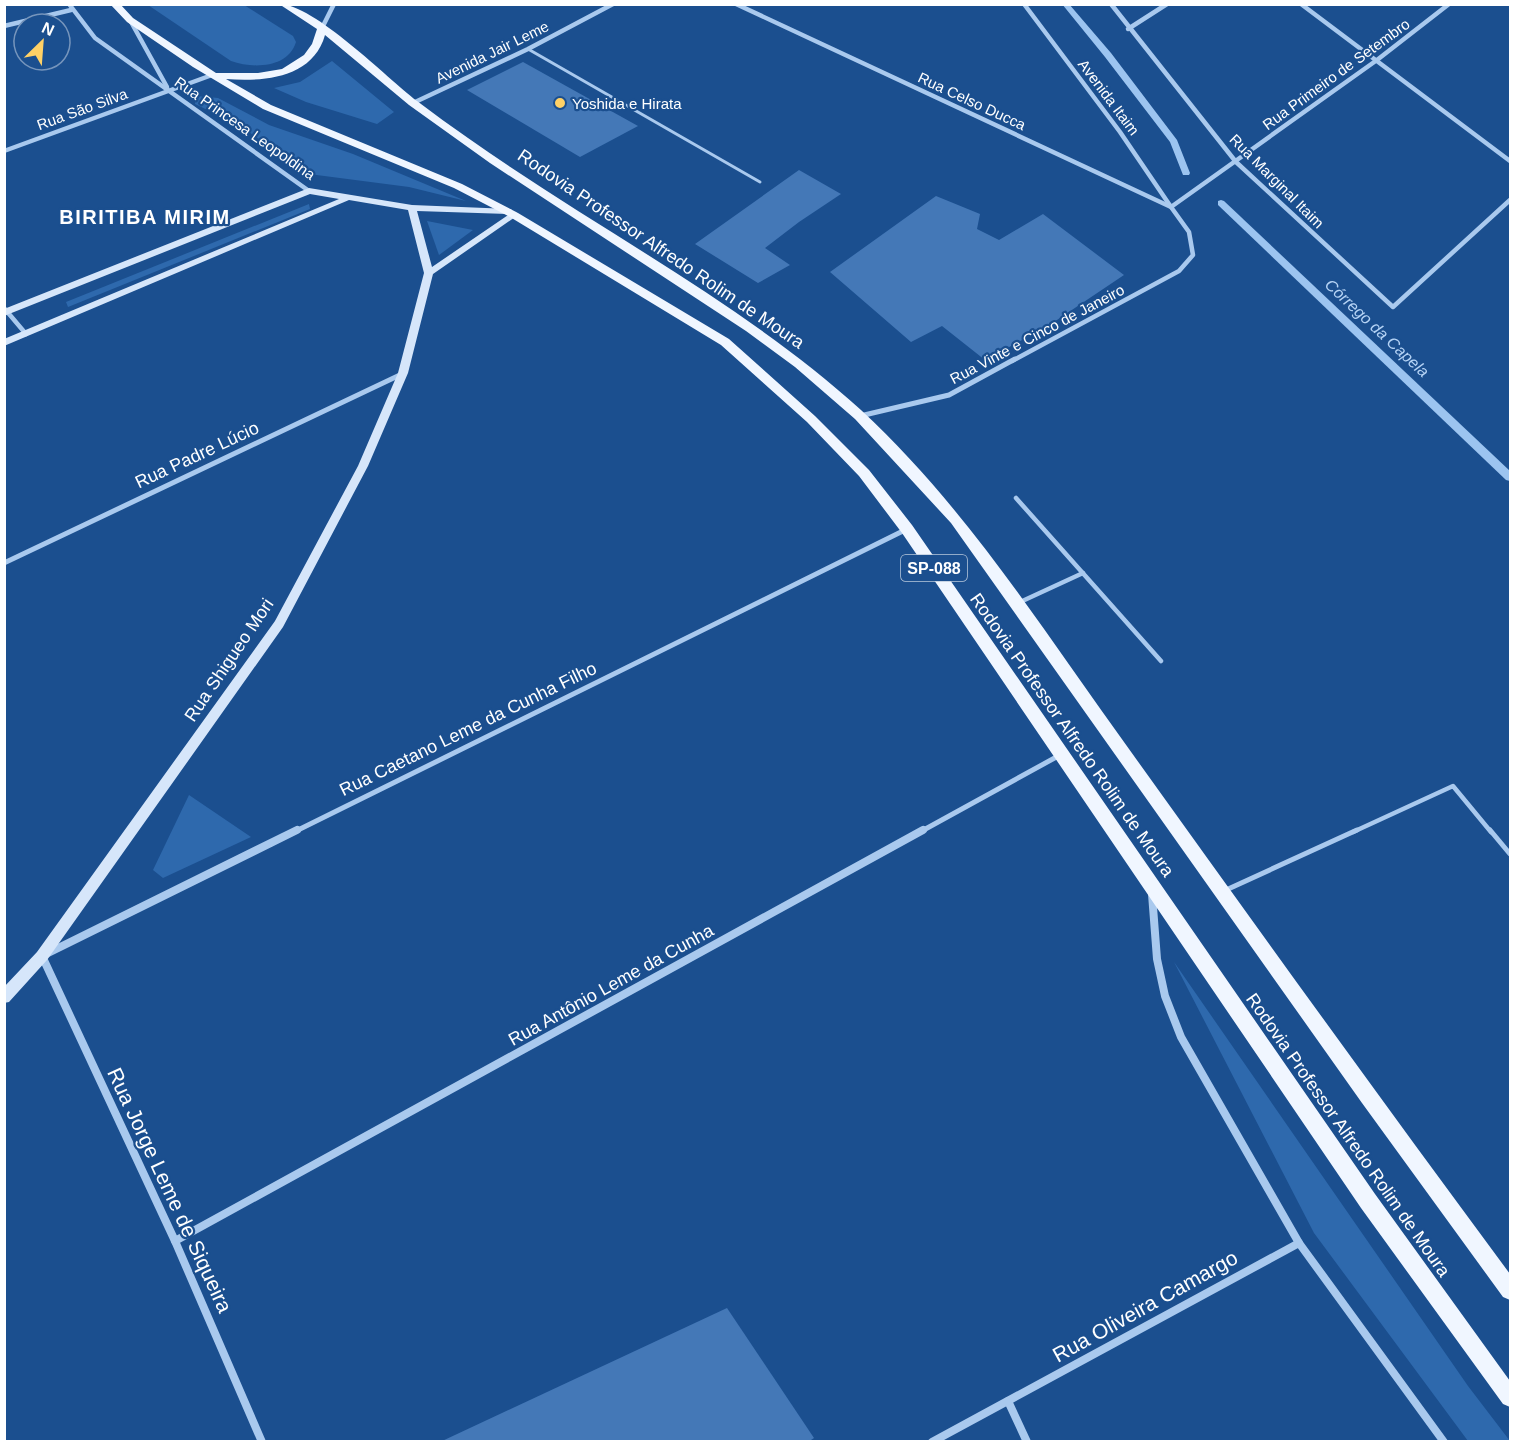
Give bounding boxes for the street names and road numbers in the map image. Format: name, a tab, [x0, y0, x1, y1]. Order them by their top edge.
street label: Rua Primeiro de Setembro	[1259, 15, 1413, 133]
street label: Avenida Jair Leme	[433, 17, 551, 87]
street label: Avenida Itaim	[1075, 56, 1143, 138]
street label: Rua Celso Ducca	[916, 69, 1029, 134]
street label: Rua Princesa Leopoldina	[171, 73, 319, 183]
street label: Rua São Silva	[34, 85, 130, 133]
street label: Rua Marginal Itaim	[1226, 130, 1328, 232]
street label: Rodovia Professor Alfredo Rolim de Moura	[514, 145, 809, 353]
street label: Rua Vinte e Cinco de Janeiro	[947, 281, 1127, 387]
street label: Rua Padre Lúcio	[132, 418, 262, 492]
road number: SP-088	[901, 555, 967, 581]
street label: Rodovia Professor Alfredo Rolim de Moura	[966, 590, 1179, 881]
street label: Rua Shigueo Mori	[180, 595, 278, 725]
street label: Rua Caetano Leme da Cunha Filho	[336, 658, 600, 800]
street label: Rua Antônio Leme da Cunha	[505, 920, 718, 1050]
street label: Rodovia Professor Alfredo Rolim de Moura	[1242, 990, 1455, 1281]
street label: Rua Jorge Leme de Siqueira	[103, 1064, 237, 1316]
street label: Rua Oliveira Camargo	[1049, 1246, 1241, 1366]

